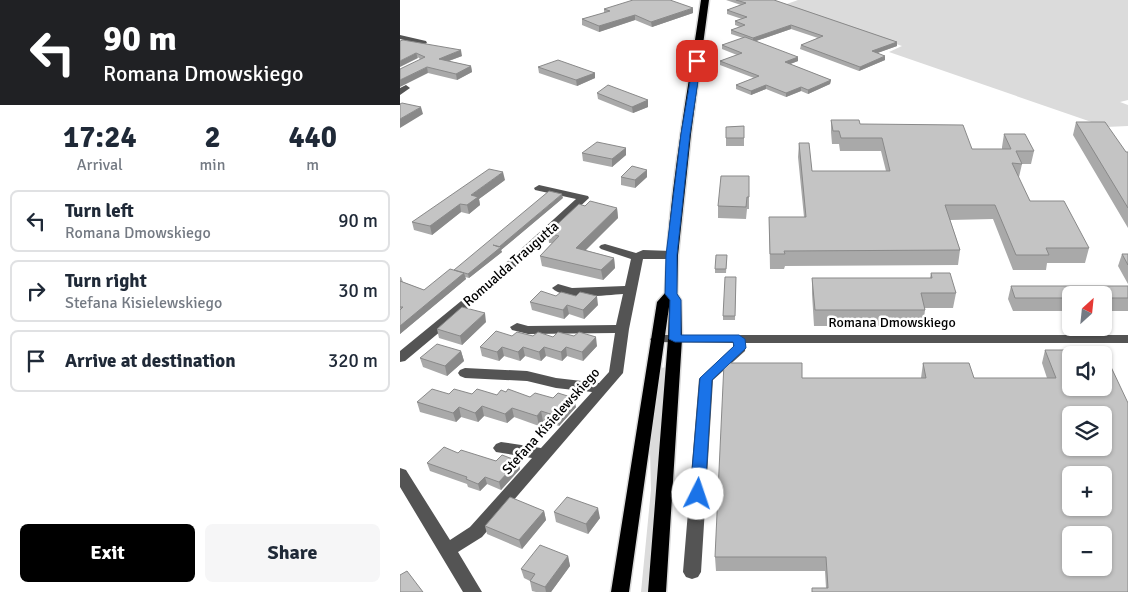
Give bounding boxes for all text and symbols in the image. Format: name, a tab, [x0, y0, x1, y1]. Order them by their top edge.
text: 90 m	[103, 17, 177, 60]
icon: left	[20, 20, 85, 85]
pin	[676, 40, 718, 82]
icon: arrive	[683, 47, 711, 75]
text: Romana Dmowskiego	[103, 60, 304, 87]
text: 17:24	[63, 119, 137, 156]
text: 2	[204, 119, 221, 156]
text: 440	[288, 119, 337, 156]
text: Arrival	[77, 155, 123, 175]
text: min	[200, 155, 225, 175]
text: m	[306, 155, 319, 175]
text: Turn left	[65, 199, 134, 223]
icon: left	[22, 207, 50, 235]
text: 90 m	[338, 209, 378, 233]
street label: Romualda Traugutta	[460, 218, 562, 310]
text: Romana Dmowskiego	[65, 223, 211, 243]
text: Turn right	[65, 269, 147, 293]
icon: right	[22, 277, 50, 305]
text: 30 m	[338, 279, 378, 303]
north arrow	[1062, 286, 1112, 336]
map controls	[1062, 286, 1112, 576]
text: Stefana Kisielewskiego	[65, 293, 222, 313]
street label: Romana Dmowskiego	[828, 314, 956, 331]
button: sound	[1062, 346, 1112, 396]
icon: arrive	[22, 347, 50, 375]
text: Arrive at destination	[65, 349, 236, 373]
text: 320 m	[328, 349, 378, 373]
street label: Stefana Kisielewskiego	[499, 364, 603, 478]
button: layers	[1062, 406, 1112, 456]
button: +	[1062, 466, 1112, 516]
position arrow	[671, 467, 723, 519]
button: Exit	[20, 524, 195, 582]
button: Share	[205, 524, 380, 582]
button: −	[1062, 526, 1112, 576]

